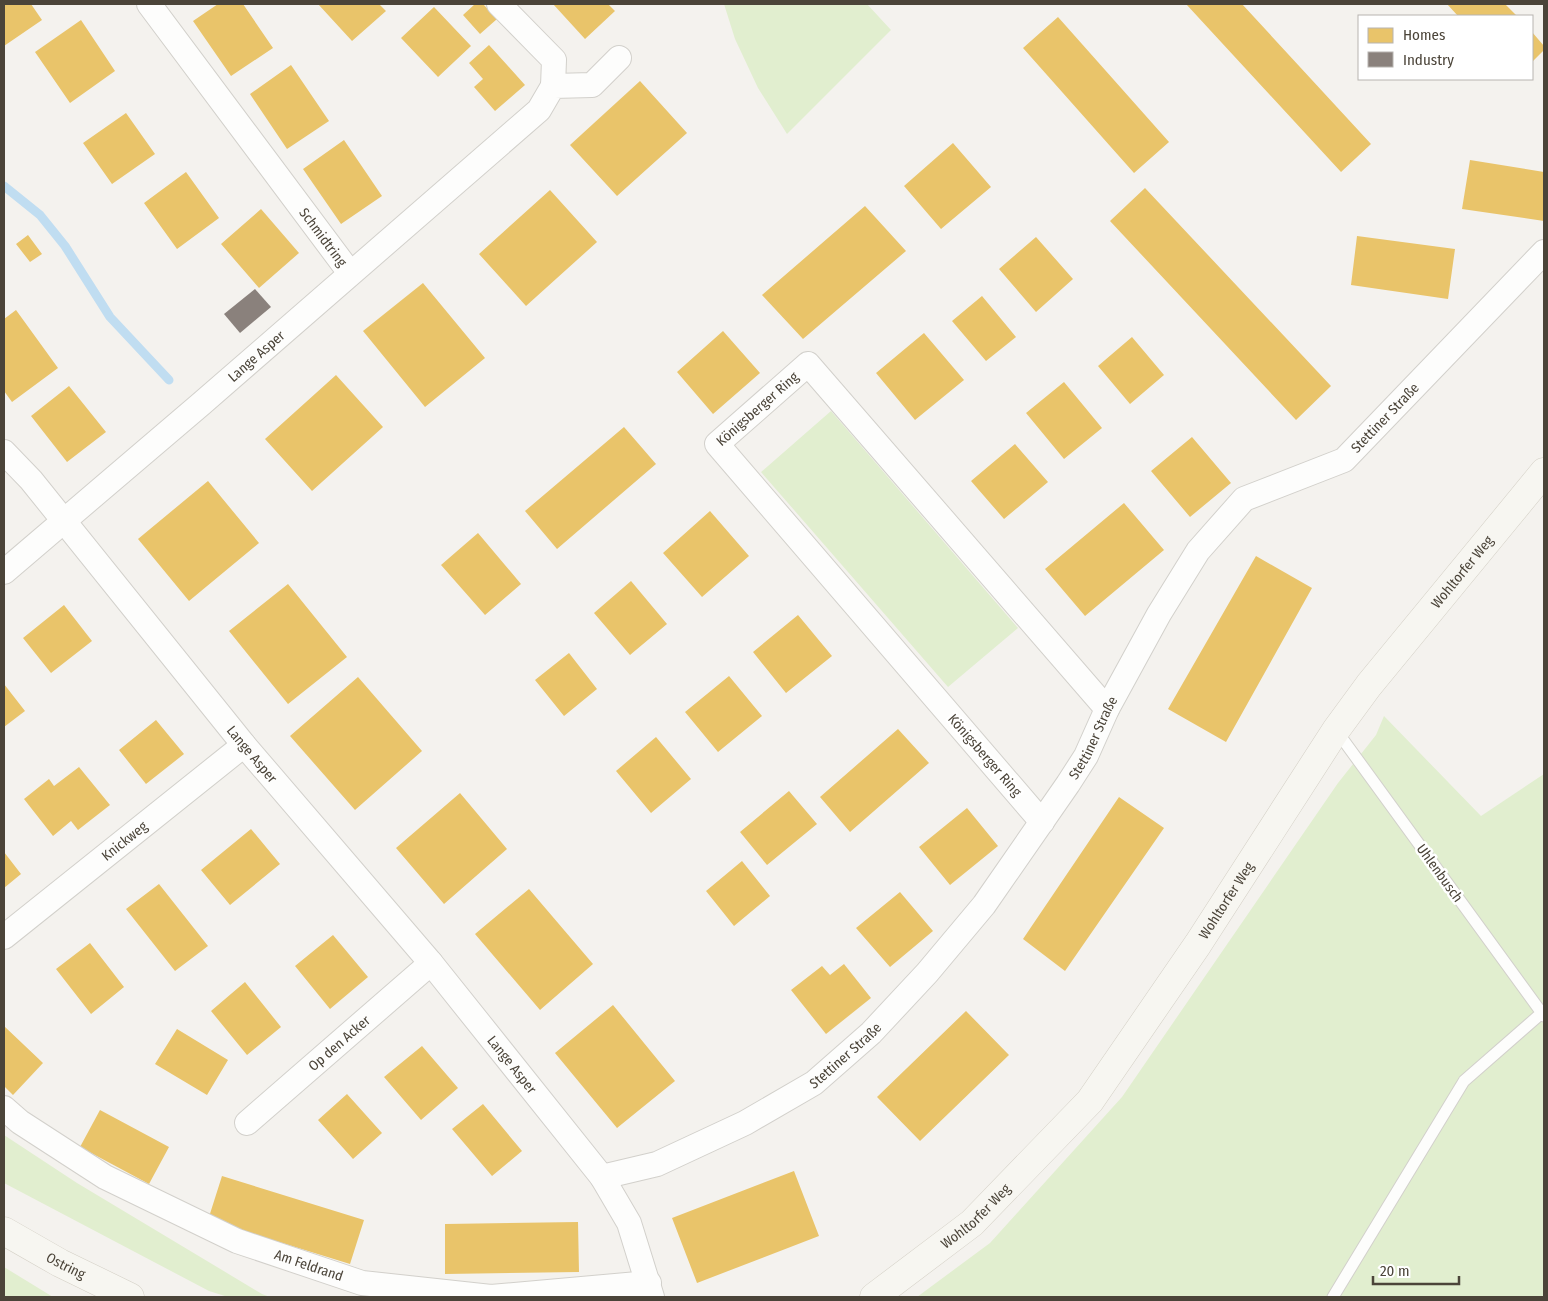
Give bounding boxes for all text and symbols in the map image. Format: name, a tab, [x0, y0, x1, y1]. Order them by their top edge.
legend	[1358, 15, 1533, 80]
text: Homes	[1403, 26, 1445, 44]
text: Industry	[1403, 51, 1454, 69]
street label: Schmidtring	[295, 205, 351, 271]
street label: Lange Asper	[225, 327, 288, 386]
street label: Königsberger Ring	[713, 368, 802, 450]
street label: Stettiner Straße	[1348, 379, 1423, 457]
street label: Wohltorfer Weg	[1428, 532, 1497, 612]
street label: Stettiner Straße	[1065, 693, 1121, 783]
street label: Königsberger Ring	[944, 711, 1025, 800]
street label: Lange Asper	[223, 722, 281, 787]
street label: Knickweg	[98, 818, 151, 865]
street label: Uhlenbusch	[1413, 841, 1466, 906]
street label: Wohltorfer Weg	[1195, 858, 1258, 942]
street label: Op den Acker	[305, 1012, 374, 1075]
street label: Stettiner Straße	[807, 1019, 885, 1093]
street label: Lange Asper	[483, 1032, 540, 1097]
street label: Wohltorfer Weg	[938, 1180, 1015, 1253]
street label: Am Feldrand	[272, 1246, 345, 1285]
street label: Ostring	[43, 1249, 88, 1283]
scale bar	[1373, 1254, 1459, 1286]
text: 20 m	[1380, 1262, 1410, 1280]

